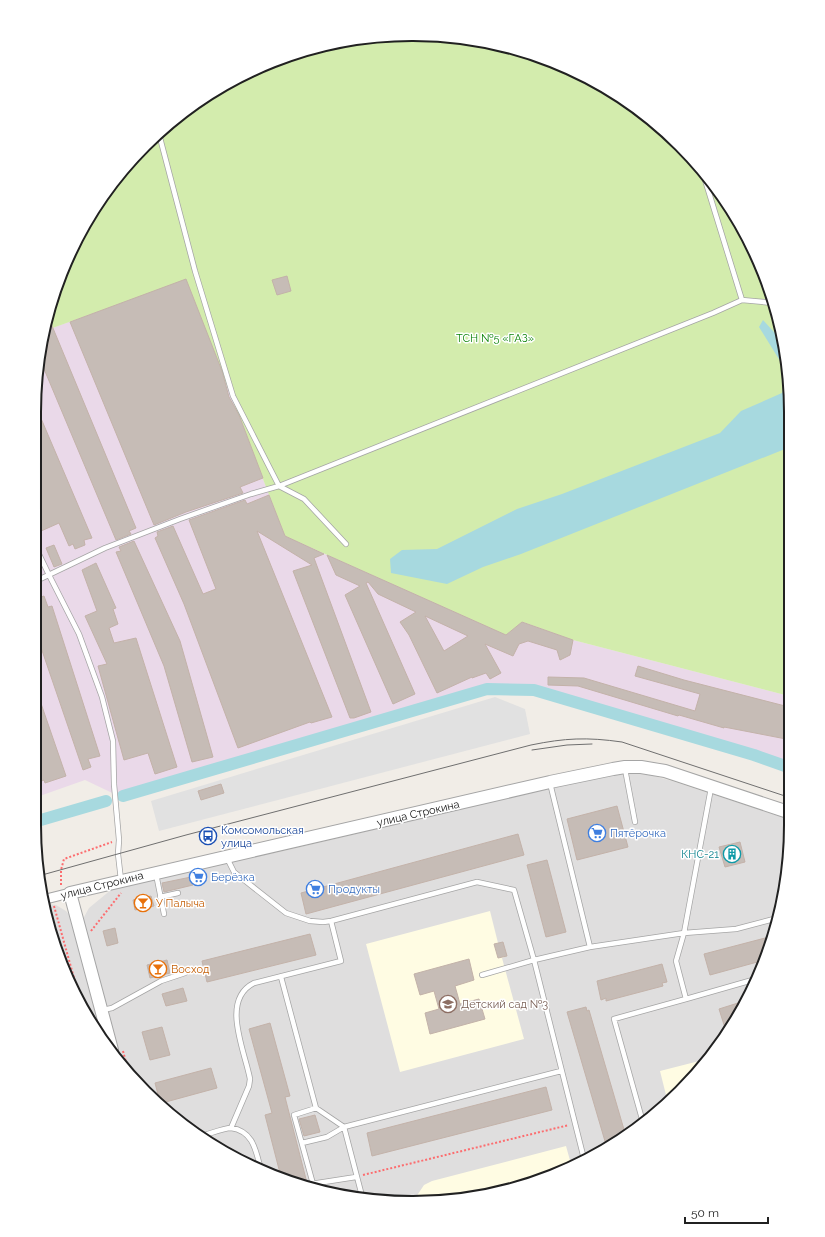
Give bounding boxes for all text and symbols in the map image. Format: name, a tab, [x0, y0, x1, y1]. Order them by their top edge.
park label: ТСН №5 «ГАЗ»	[456, 332, 534, 345]
street label: улица Строкина	[375, 798, 461, 829]
supermarket icon: Пятёрочка	[587, 823, 607, 843]
place label: Комсомольская улица	[221, 824, 304, 850]
bus stop icon: Комсомольская улица	[198, 826, 218, 846]
place label: Пятёрочка	[610, 827, 666, 840]
building icon: КНС-21	[722, 844, 742, 864]
place label: КНС-21	[681, 848, 719, 861]
supermarket icon: Берёзка	[188, 867, 208, 887]
street label: улица Строкина	[59, 869, 145, 902]
place label: Берёзка	[211, 871, 255, 884]
supermarket icon: Продукты	[305, 879, 325, 899]
place label: Продукты	[328, 883, 380, 896]
bar icon: У Палыча	[133, 893, 153, 913]
place label: У Палыча	[156, 897, 205, 910]
bar icon: Восход	[148, 959, 168, 979]
place label: Восход	[171, 963, 210, 976]
school or university icon: Детский сад №3	[438, 994, 458, 1014]
place label: Детский сад №3	[461, 998, 548, 1011]
scale bar	[685, 1199, 768, 1225]
text: 50 m	[691, 1206, 719, 1220]

